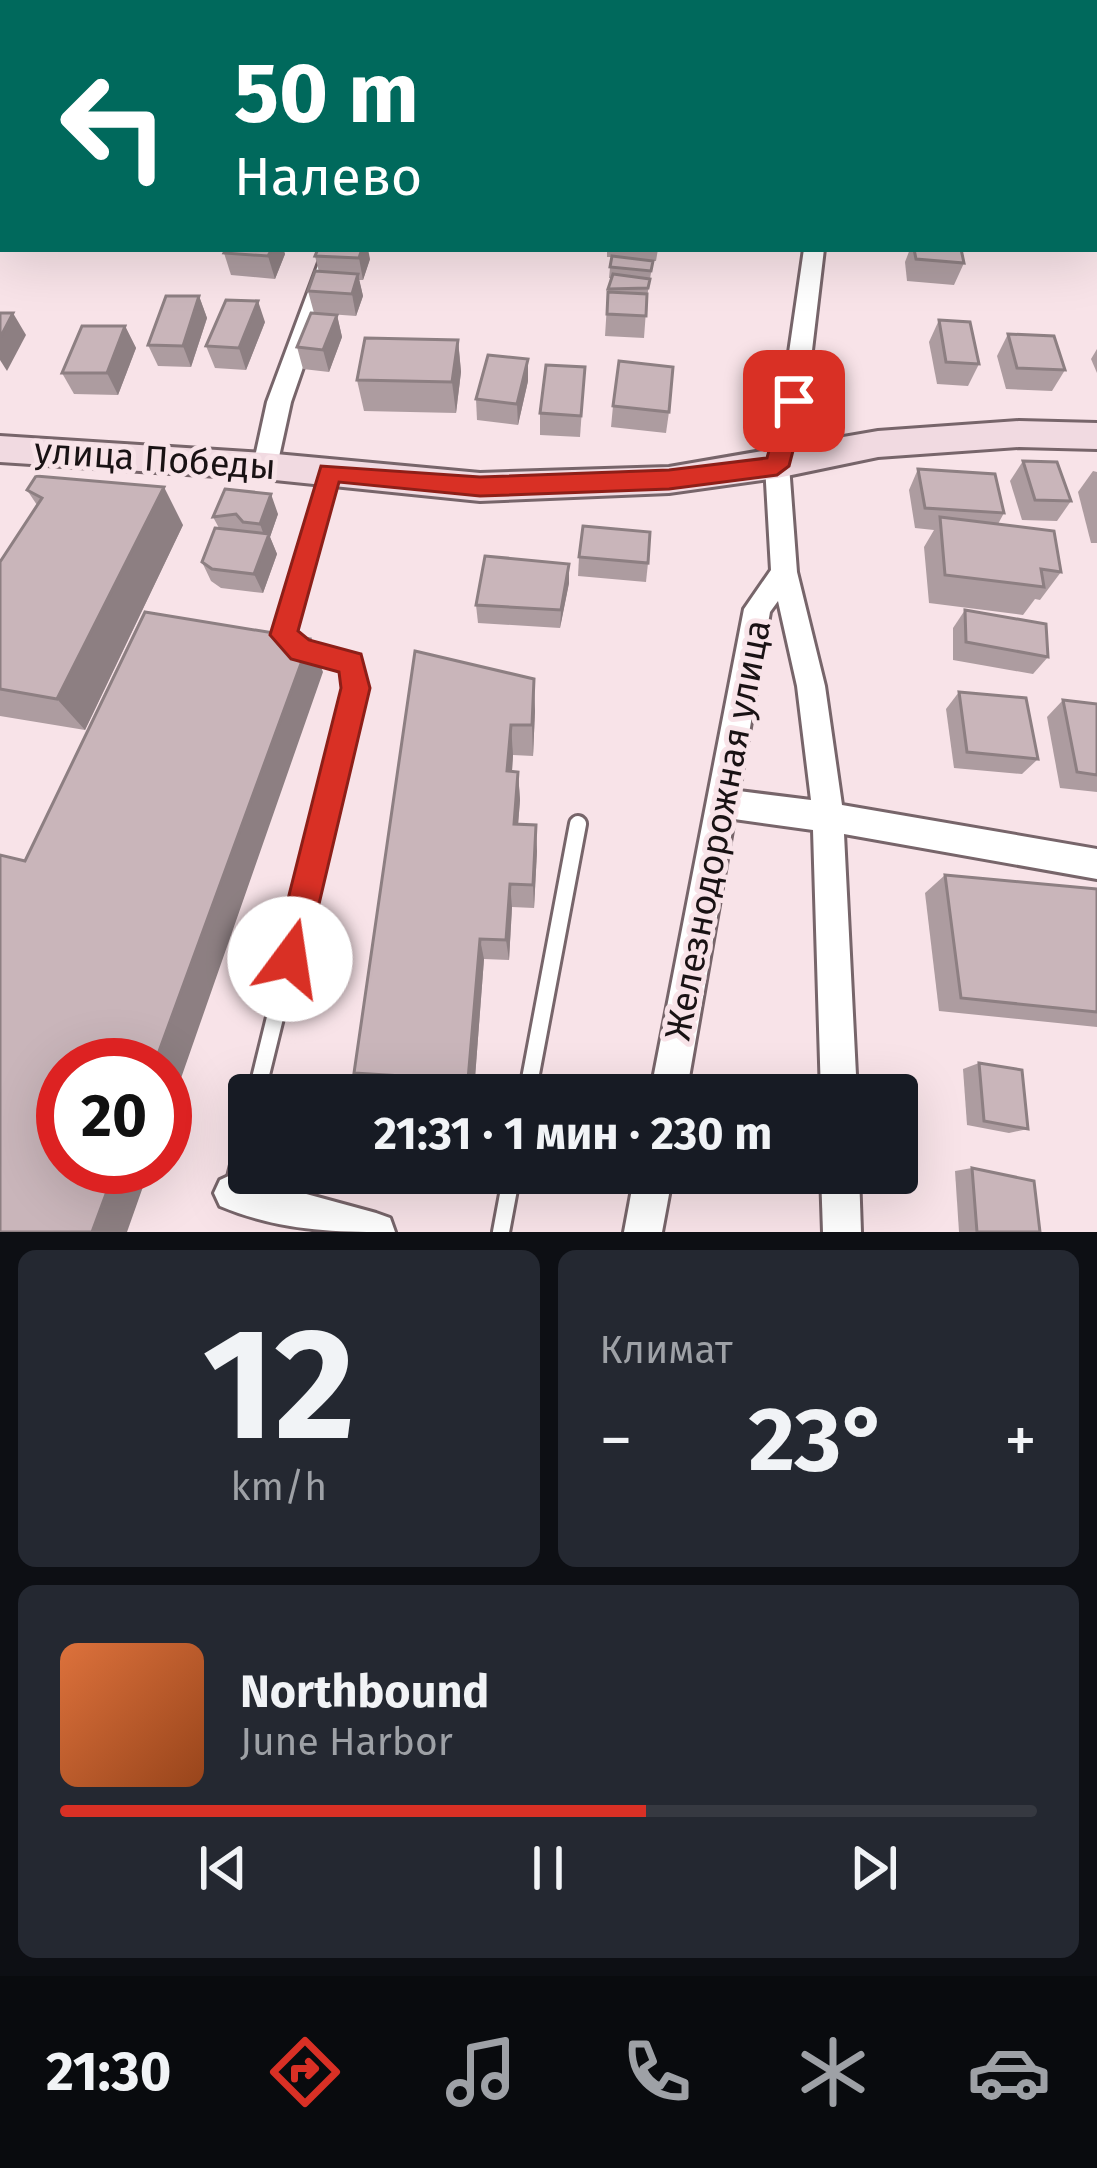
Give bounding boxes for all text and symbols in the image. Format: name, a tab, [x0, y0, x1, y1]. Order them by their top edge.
text: 50 m	[234, 43, 419, 144]
icon: left	[36, 48, 192, 204]
text: Налево	[234, 145, 422, 209]
pin	[743, 350, 845, 452]
icon: arrive	[761, 368, 827, 434]
street label: улица Победы	[33, 429, 277, 489]
street label: Железнодорожная улица	[656, 616, 780, 1044]
position arrow	[227, 896, 353, 1022]
speed limit sign: 20	[36, 1038, 192, 1194]
text: 21:31 · 1 мин · 230 m	[374, 1107, 772, 1161]
text: 12	[202, 1292, 355, 1479]
text: Климат	[600, 1327, 733, 1373]
text: 23°	[748, 1386, 888, 1494]
text: −	[600, 1401, 633, 1480]
text: +	[1004, 1401, 1037, 1480]
text: km/h	[230, 1464, 327, 1510]
text: Northbound	[240, 1665, 489, 1719]
text: June Harbor	[240, 1719, 453, 1765]
icon: previous	[190, 1835, 256, 1901]
icon: pause	[515, 1835, 581, 1901]
icon: next	[841, 1835, 907, 1901]
icon: directions	[263, 2030, 347, 2114]
icon: music	[439, 2030, 523, 2114]
icon: phone	[615, 2030, 699, 2114]
icon: climate	[791, 2030, 875, 2114]
icon: car	[967, 2030, 1051, 2114]
text: 21:30	[46, 2040, 171, 2104]

